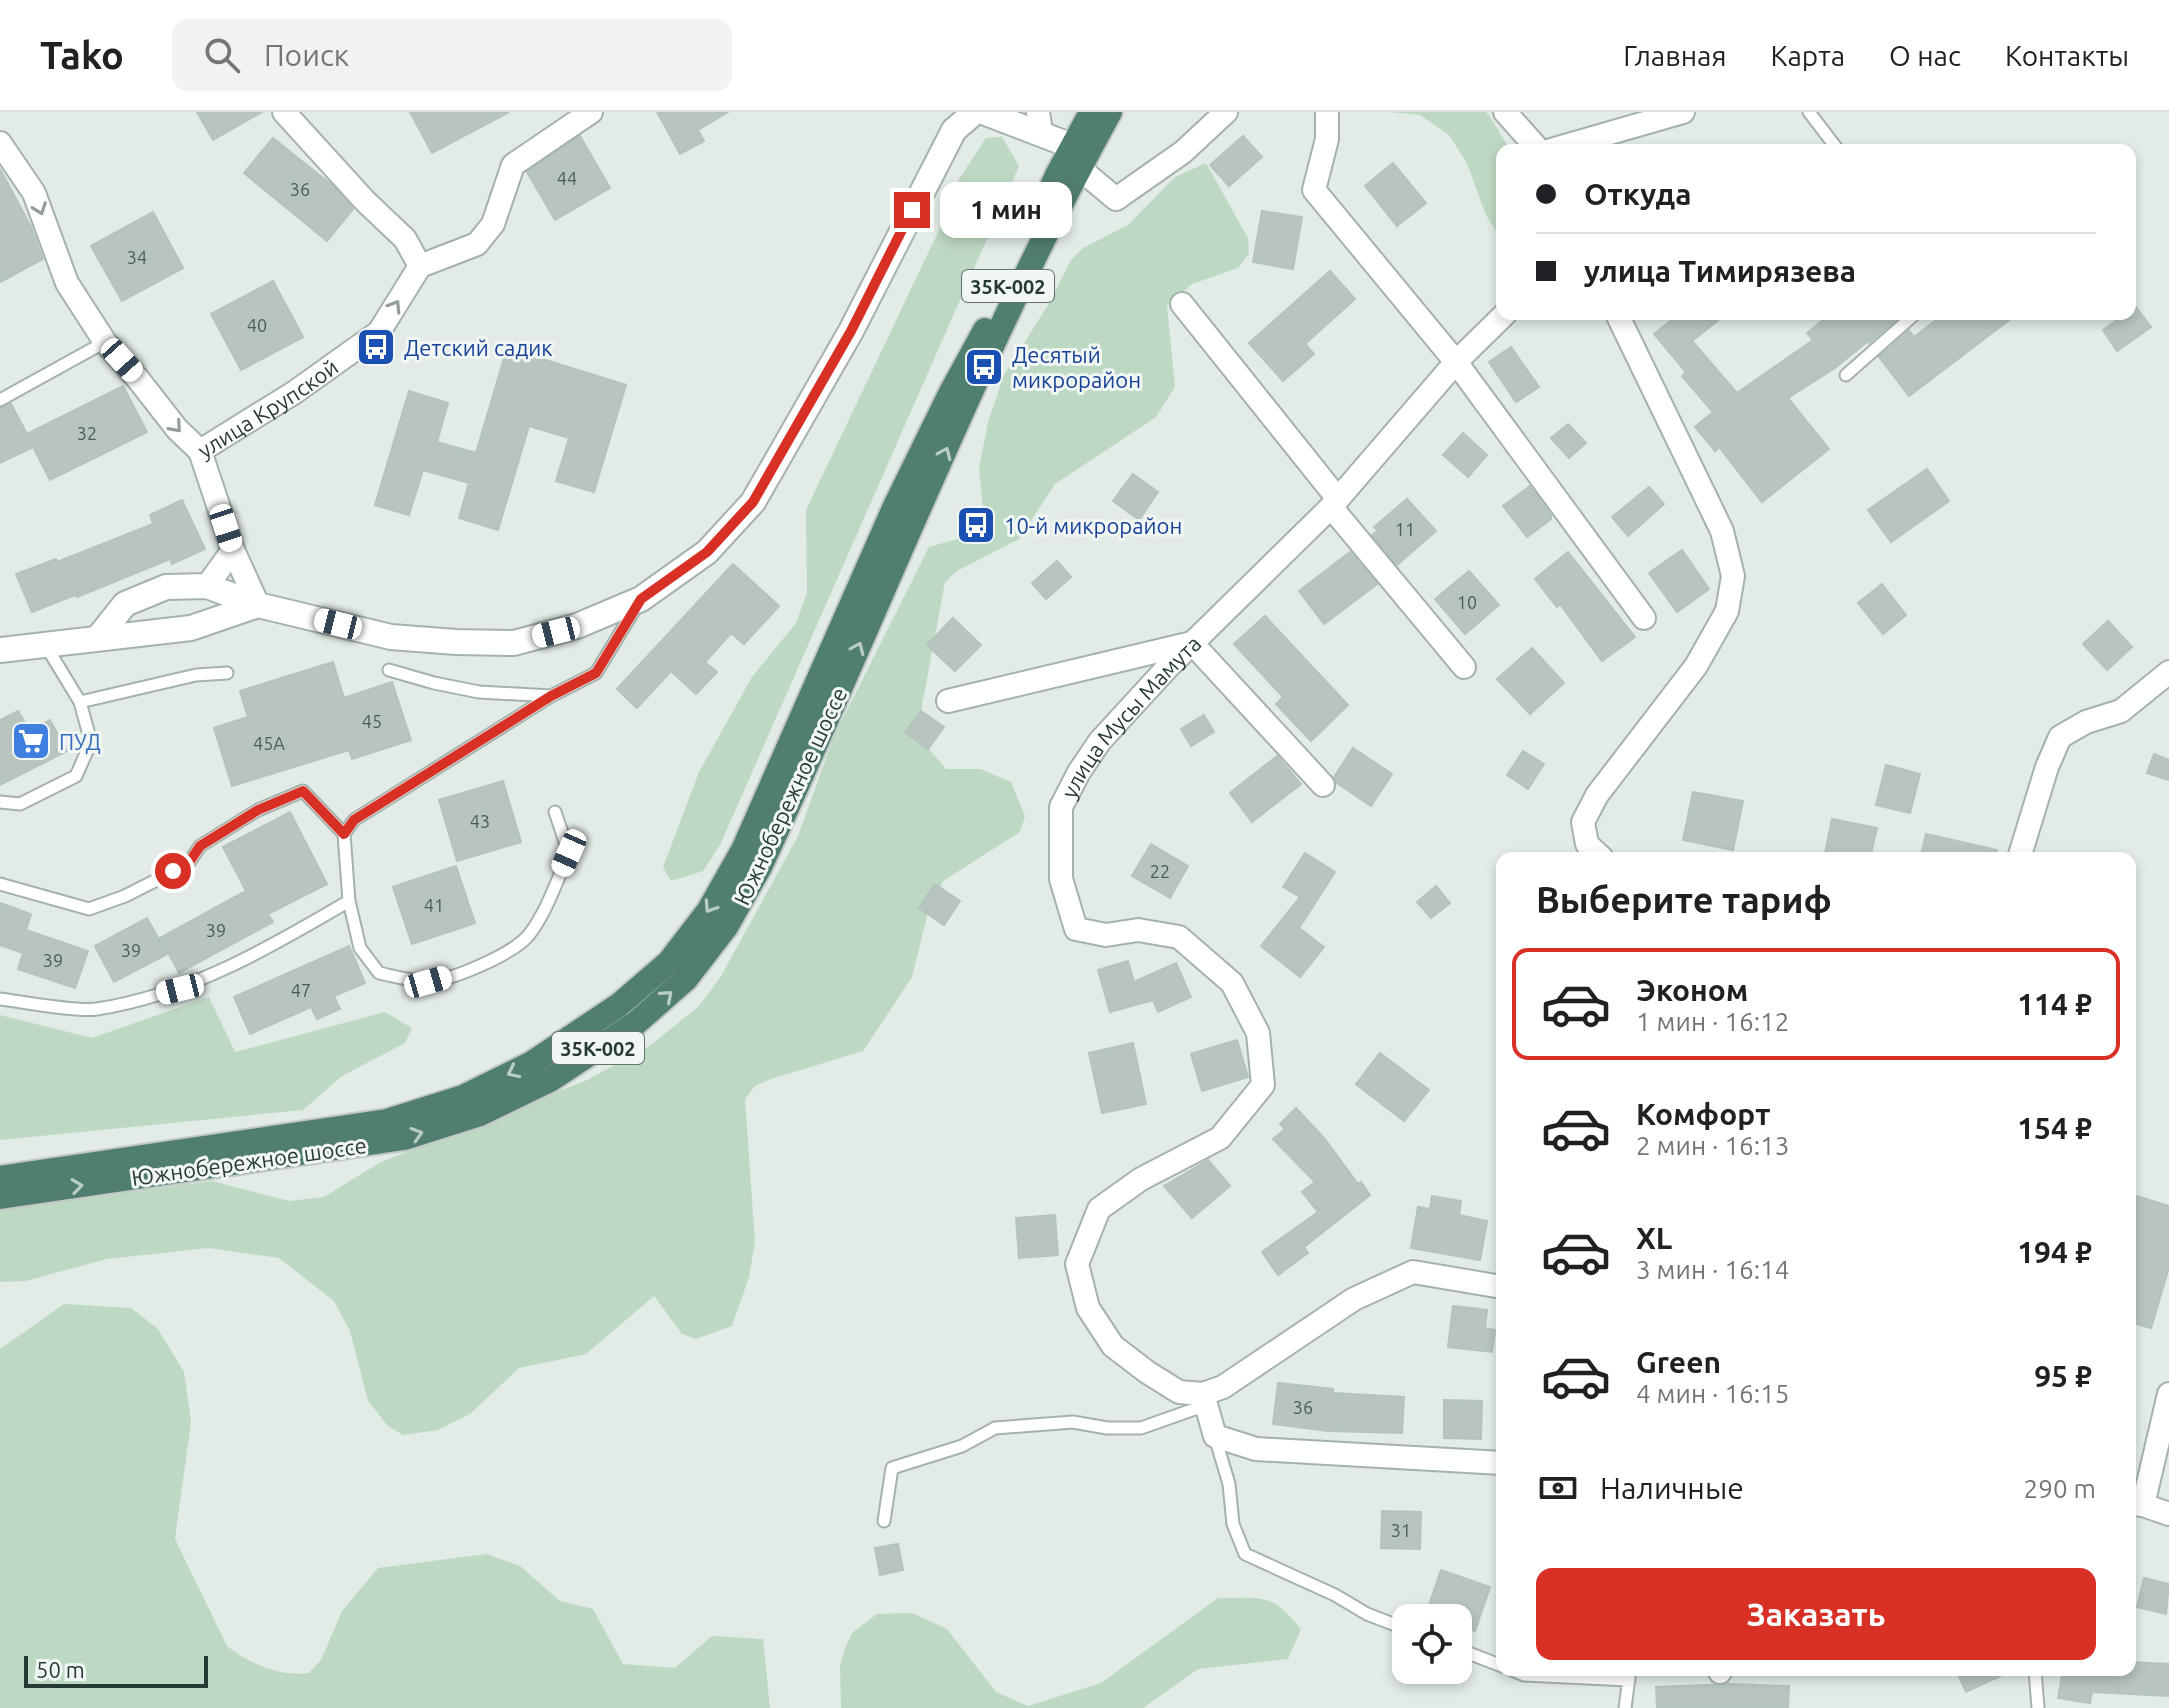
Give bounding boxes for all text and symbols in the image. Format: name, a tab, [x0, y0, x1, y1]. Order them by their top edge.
search box	[172, 19, 732, 91]
icon: search	[200, 33, 244, 77]
text: Tako	[40, 34, 124, 76]
text: Поиск	[264, 38, 349, 72]
text: Главная	[1623, 40, 1726, 71]
text: Карта	[1770, 40, 1845, 71]
text: О нас	[1889, 40, 1961, 71]
text: Контакты	[2005, 40, 2129, 71]
house number: 44	[557, 168, 577, 188]
text: Откуда	[1584, 177, 1692, 211]
house number: 36	[290, 179, 310, 199]
callout: 1 мин	[940, 182, 1072, 238]
route end	[894, 192, 930, 228]
text: 1 мин	[970, 195, 1042, 224]
one-way arrow	[30, 201, 47, 215]
house number: 34	[127, 247, 147, 267]
text: улица Тимирязева	[1584, 254, 1856, 288]
road number: 35К-002	[962, 270, 1054, 302]
one-way arrow	[385, 300, 401, 315]
house number: 40	[247, 315, 267, 335]
bus stop icon: Детский садик	[355, 326, 397, 368]
car	[97, 334, 147, 386]
place label: Детский садик	[404, 335, 553, 360]
place label: Десятый микрорайон	[1012, 342, 1141, 392]
bus stop icon: Десятый микрорайон	[963, 346, 1005, 388]
street label: улица Крупской	[193, 353, 342, 462]
one-way arrow	[167, 417, 181, 432]
house number: 32	[77, 423, 97, 443]
one-way arrow	[935, 446, 951, 461]
car	[207, 501, 245, 555]
bus stop icon: 10-й микрорайон	[955, 504, 997, 546]
place label: 10-й микрорайон	[1004, 513, 1182, 538]
house number: 11	[1395, 519, 1415, 539]
house number: 10	[1457, 592, 1477, 612]
car	[312, 607, 364, 641]
car	[530, 615, 582, 649]
street label: улица Мусы Мамута	[1055, 630, 1205, 802]
one-way arrow	[848, 642, 864, 656]
street label: Южнобережное шоссе	[729, 683, 851, 909]
house number: 45	[362, 711, 382, 731]
supermarket icon: ПУД	[10, 720, 52, 762]
place label: ПУД	[59, 729, 101, 754]
house number: 45А	[253, 733, 285, 753]
house number: 43	[470, 811, 490, 831]
car	[548, 826, 590, 880]
route start	[155, 853, 191, 889]
house number: 22	[1150, 861, 1170, 881]
text: Выберите тариф	[1536, 879, 1832, 920]
house number: 41	[424, 895, 444, 915]
one-way arrow	[704, 899, 719, 913]
house number: 39	[206, 920, 226, 940]
house number: 39	[121, 940, 141, 960]
house number: 39	[43, 950, 63, 970]
car	[402, 964, 454, 1000]
icon: car	[1540, 968, 1612, 1040]
car	[154, 972, 206, 1006]
text: Эконом	[1636, 973, 1748, 1007]
house number: 47	[291, 980, 311, 1000]
text: 114 ₽	[2017, 987, 2092, 1021]
one-way arrow	[657, 991, 672, 1006]
text: 1 мин · 16:12	[1636, 1007, 1789, 1036]
road number: 35К-002	[552, 1032, 644, 1064]
one-way arrow	[506, 1062, 521, 1078]
icon: car	[1540, 1092, 1612, 1164]
text: Комфорт	[1636, 1097, 1770, 1131]
text: 154 ₽	[2017, 1111, 2092, 1145]
one-way arrow	[410, 1127, 423, 1143]
text: 2 мин · 16:13	[1636, 1131, 1789, 1160]
street label: Южнобережное шоссе	[130, 1132, 368, 1190]
one-way arrow	[70, 1178, 84, 1195]
icon: car	[1540, 1216, 1612, 1288]
text: XL	[1636, 1221, 1672, 1255]
text: 194 ₽	[2017, 1235, 2092, 1269]
text: 3 мин · 16:14	[1636, 1255, 1789, 1284]
icon: car	[1540, 1340, 1612, 1412]
text: Green	[1636, 1345, 1721, 1379]
text: 95 ₽	[2034, 1359, 2092, 1393]
text: 4 мин · 16:15	[1636, 1379, 1789, 1408]
house number: 36	[1293, 1397, 1313, 1417]
icon: cash	[1536, 1466, 1580, 1510]
text: Наличные	[1600, 1471, 1744, 1505]
text: 290 m	[2024, 1474, 2096, 1503]
house number: 31	[1391, 1520, 1411, 1540]
button: Заказать	[1536, 1568, 2096, 1660]
map controls	[1392, 1604, 1472, 1684]
button: locate	[1392, 1604, 1472, 1684]
scale bar	[24, 1652, 208, 1688]
text: 50 m	[36, 1657, 85, 1682]

